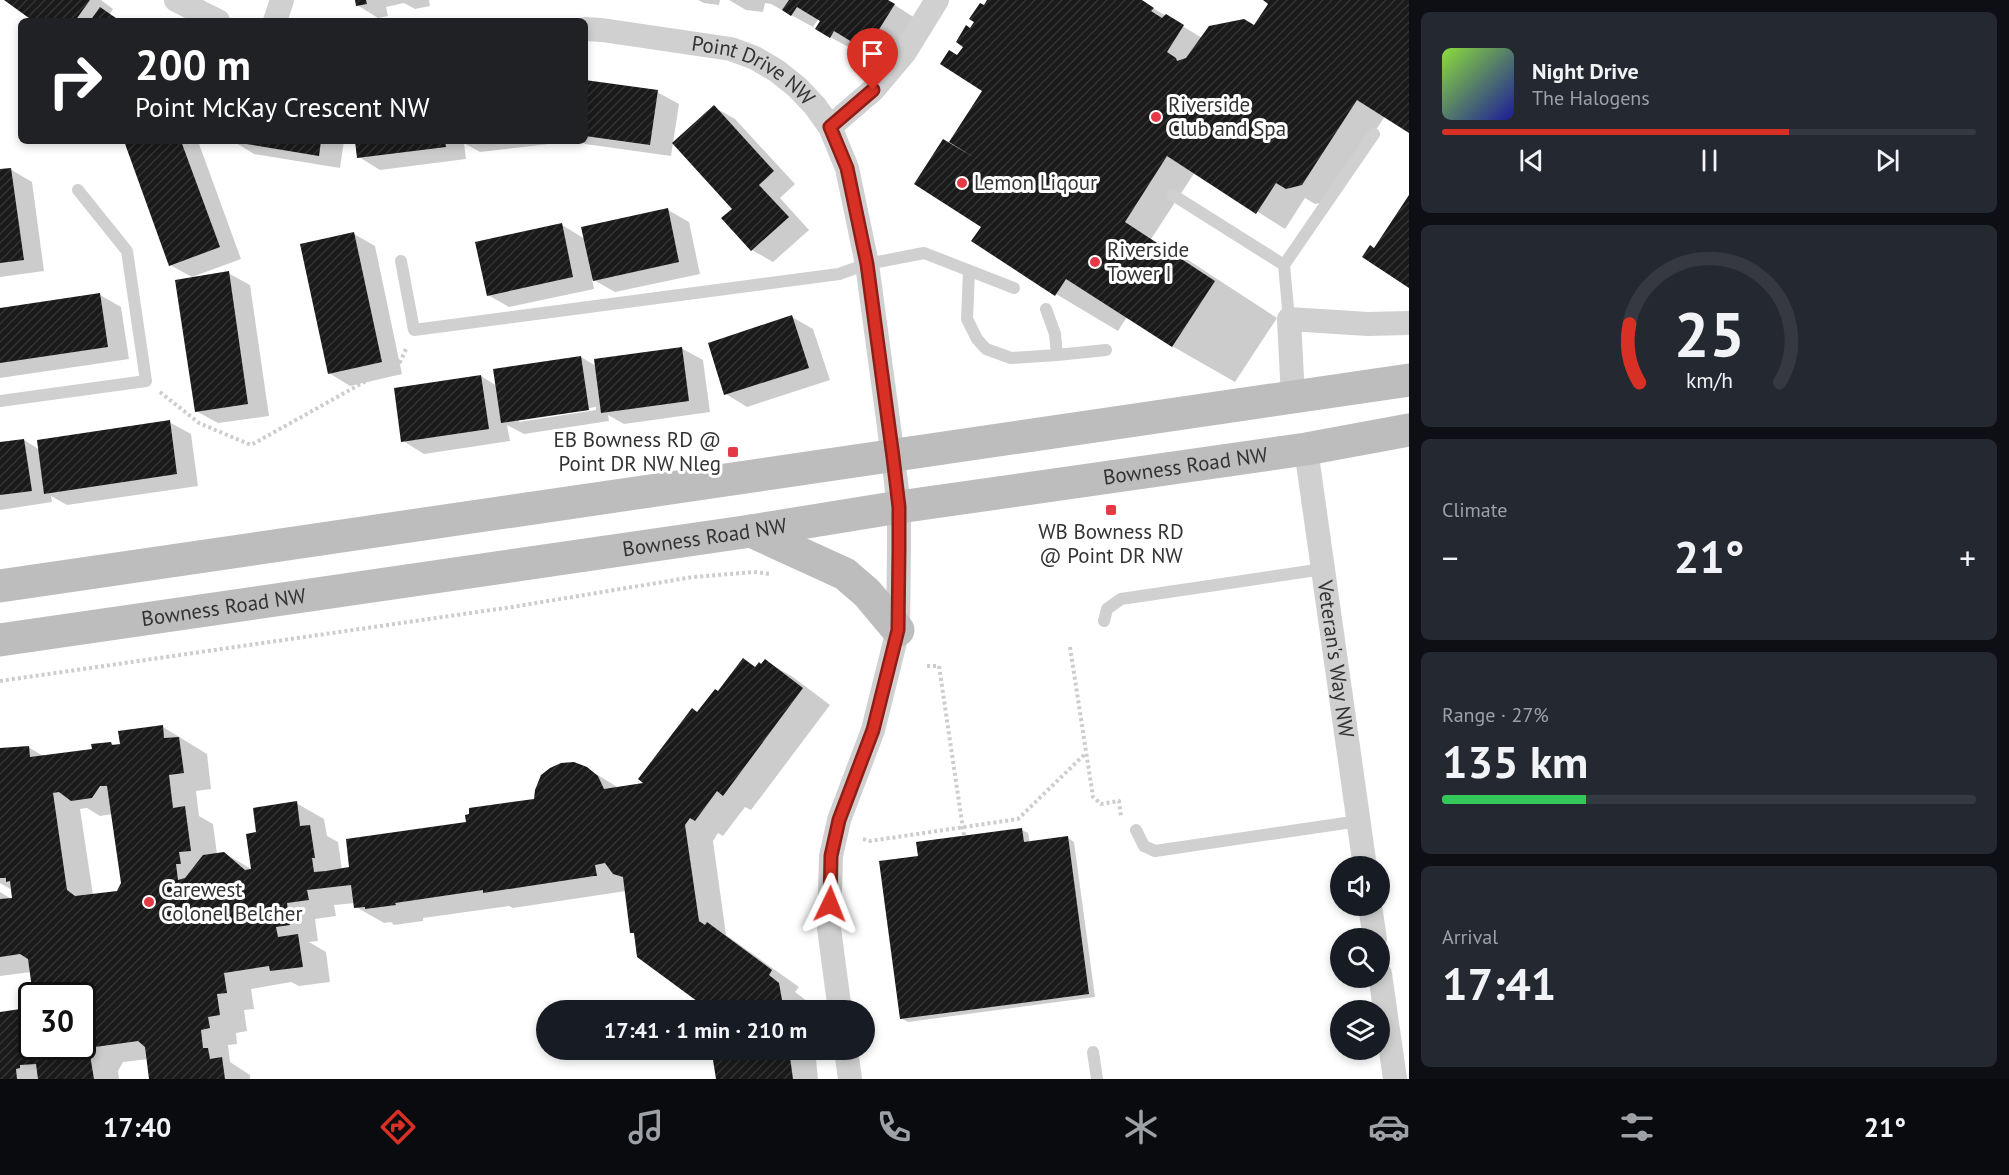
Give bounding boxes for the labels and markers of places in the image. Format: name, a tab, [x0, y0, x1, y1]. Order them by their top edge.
pin	[847, 28, 898, 90]
place label: Riverside Club and Spa	[1168, 91, 1286, 142]
marker: Riverside Club and Spa	[1149, 110, 1163, 124]
place label: Lemon Liqour	[974, 169, 1097, 196]
marker: Lemon Liqour	[955, 176, 969, 190]
place label: Riverside Tower I	[1107, 236, 1189, 287]
marker: Riverside Tower I	[1088, 255, 1102, 269]
place label: EB Bowness RD @ Point DR NW Nleg	[554, 426, 721, 477]
marker: EB Bowness RD @ Point DR NW Nleg	[726, 445, 740, 459]
marker: WB Bowness RD @ Point DR NW	[1104, 503, 1118, 517]
place label: WB Bowness RD @ Point DR NW	[1038, 518, 1184, 569]
place label: Carewest Colonel Belcher	[161, 876, 303, 927]
marker: Carewest Colonel Belcher	[142, 895, 156, 909]

